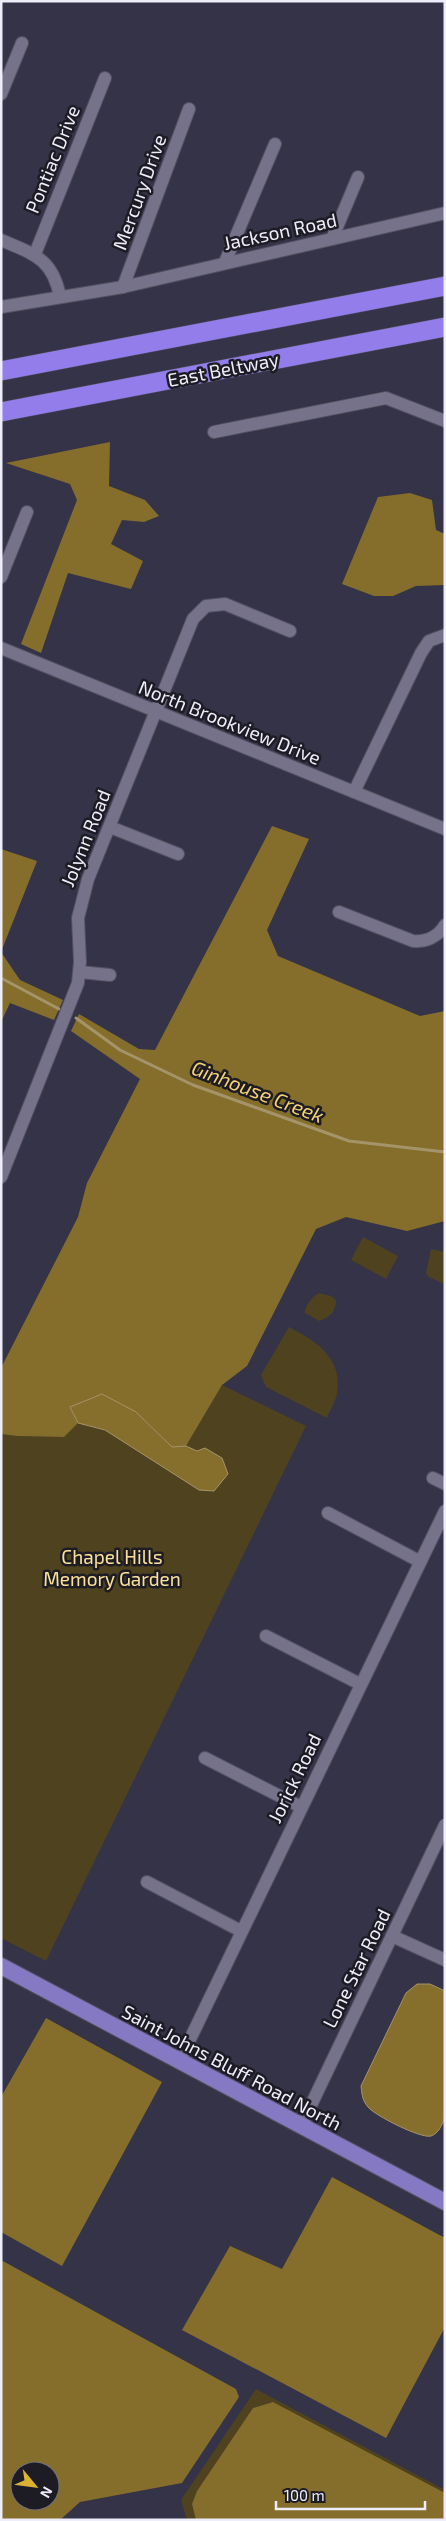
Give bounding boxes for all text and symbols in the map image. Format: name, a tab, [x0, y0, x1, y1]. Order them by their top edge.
street label: Pontiac Drive	[20, 102, 84, 216]
street label: Mercury Drive	[108, 131, 170, 253]
street label: Jackson Road	[221, 208, 339, 254]
street label: East Beltway	[165, 347, 281, 391]
street label: North Brookview Drive	[136, 675, 324, 769]
street label: Jolynn Road	[55, 786, 115, 890]
water label: Ginhouse Creek	[189, 1055, 327, 1127]
park label: Chapel Hills Memory Garden	[43, 1545, 181, 1590]
street label: Jorick Road	[263, 1730, 325, 1826]
street label: Lone Star Road	[317, 1905, 395, 2031]
street label: Saint Johns Bluff Road North	[118, 1999, 346, 2135]
north arrow	[10, 2461, 60, 2511]
scale bar	[276, 2478, 425, 2510]
text: N	[37, 2484, 57, 2501]
text: 100 m	[284, 2486, 325, 2504]

